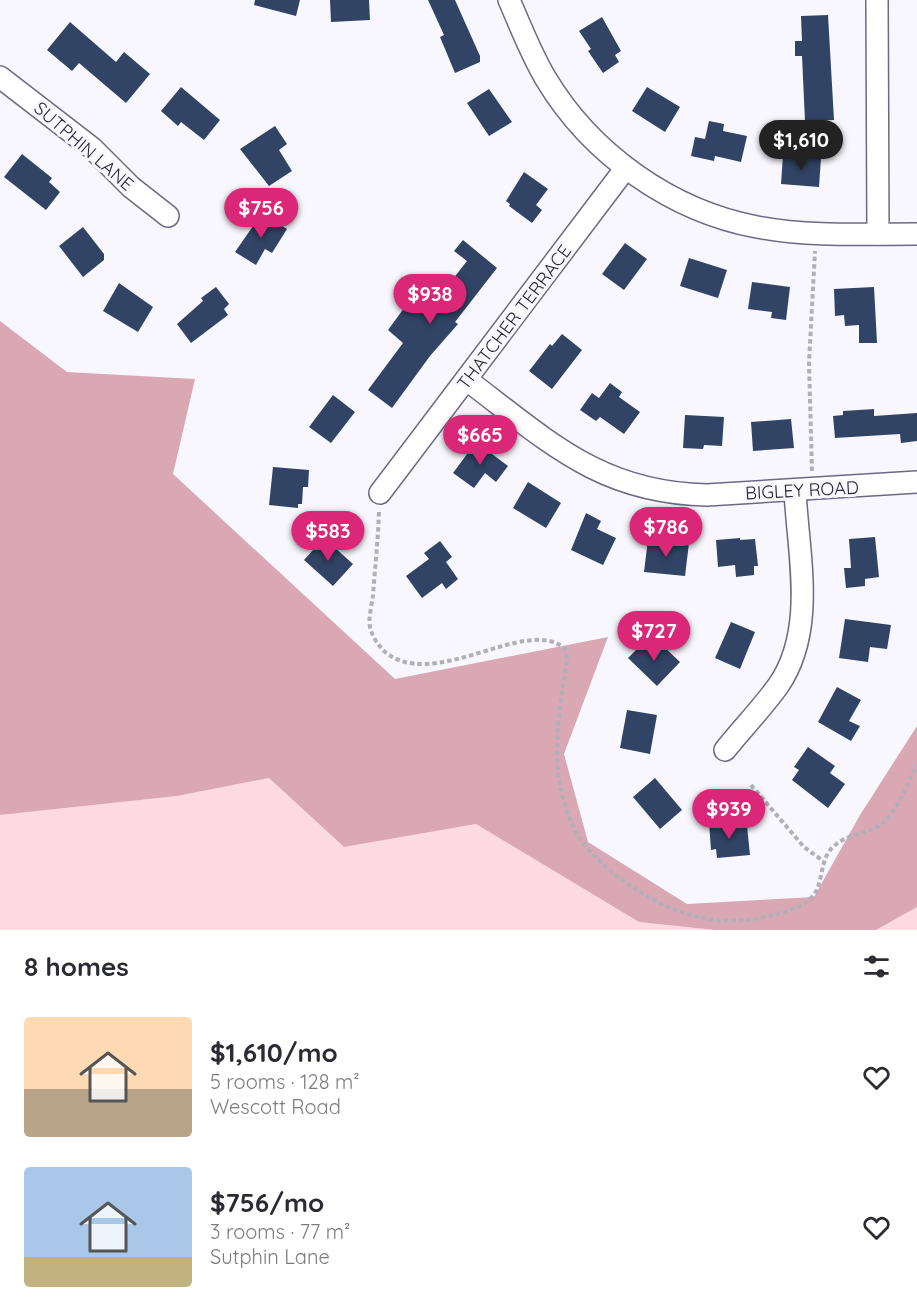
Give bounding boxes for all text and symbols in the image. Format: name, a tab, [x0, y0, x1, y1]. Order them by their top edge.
street label: SUTPHIN LANE	[29, 96, 139, 196]
pin: $1,610	[752, 120, 850, 171]
text: $1,610	[773, 127, 829, 152]
pin: $756	[225, 188, 297, 239]
text: $756	[238, 195, 284, 220]
street label: THATCHER TERRACE	[452, 240, 576, 394]
pin: $938	[394, 274, 466, 325]
text: $938	[408, 281, 453, 306]
pin: $665	[444, 415, 516, 466]
text: $665	[457, 422, 503, 447]
street label: BIGLEY ROAD	[745, 476, 859, 504]
pin: $786	[630, 507, 702, 558]
pin: $583	[292, 511, 364, 562]
text: $786	[644, 514, 688, 539]
text: $583	[305, 518, 351, 543]
pin: $727	[618, 611, 690, 662]
text: $727	[631, 618, 677, 643]
pin: $939	[693, 789, 765, 840]
text: $939	[706, 796, 752, 821]
text: 8 homes	[24, 950, 129, 983]
icon: filters	[860, 950, 893, 983]
text: $1,610/mo	[210, 1036, 338, 1069]
icon: home	[72, 1041, 144, 1113]
icon: heart	[860, 1061, 893, 1094]
text: 5 rooms · 128 m²	[210, 1069, 360, 1094]
text: Wescott Road	[210, 1094, 341, 1119]
text: $756/mo	[210, 1186, 324, 1219]
icon: home	[72, 1191, 144, 1263]
icon: heart	[860, 1211, 893, 1244]
text: 3 rooms · 77 m²	[210, 1219, 350, 1244]
text: Sutphin Lane	[210, 1244, 330, 1269]

